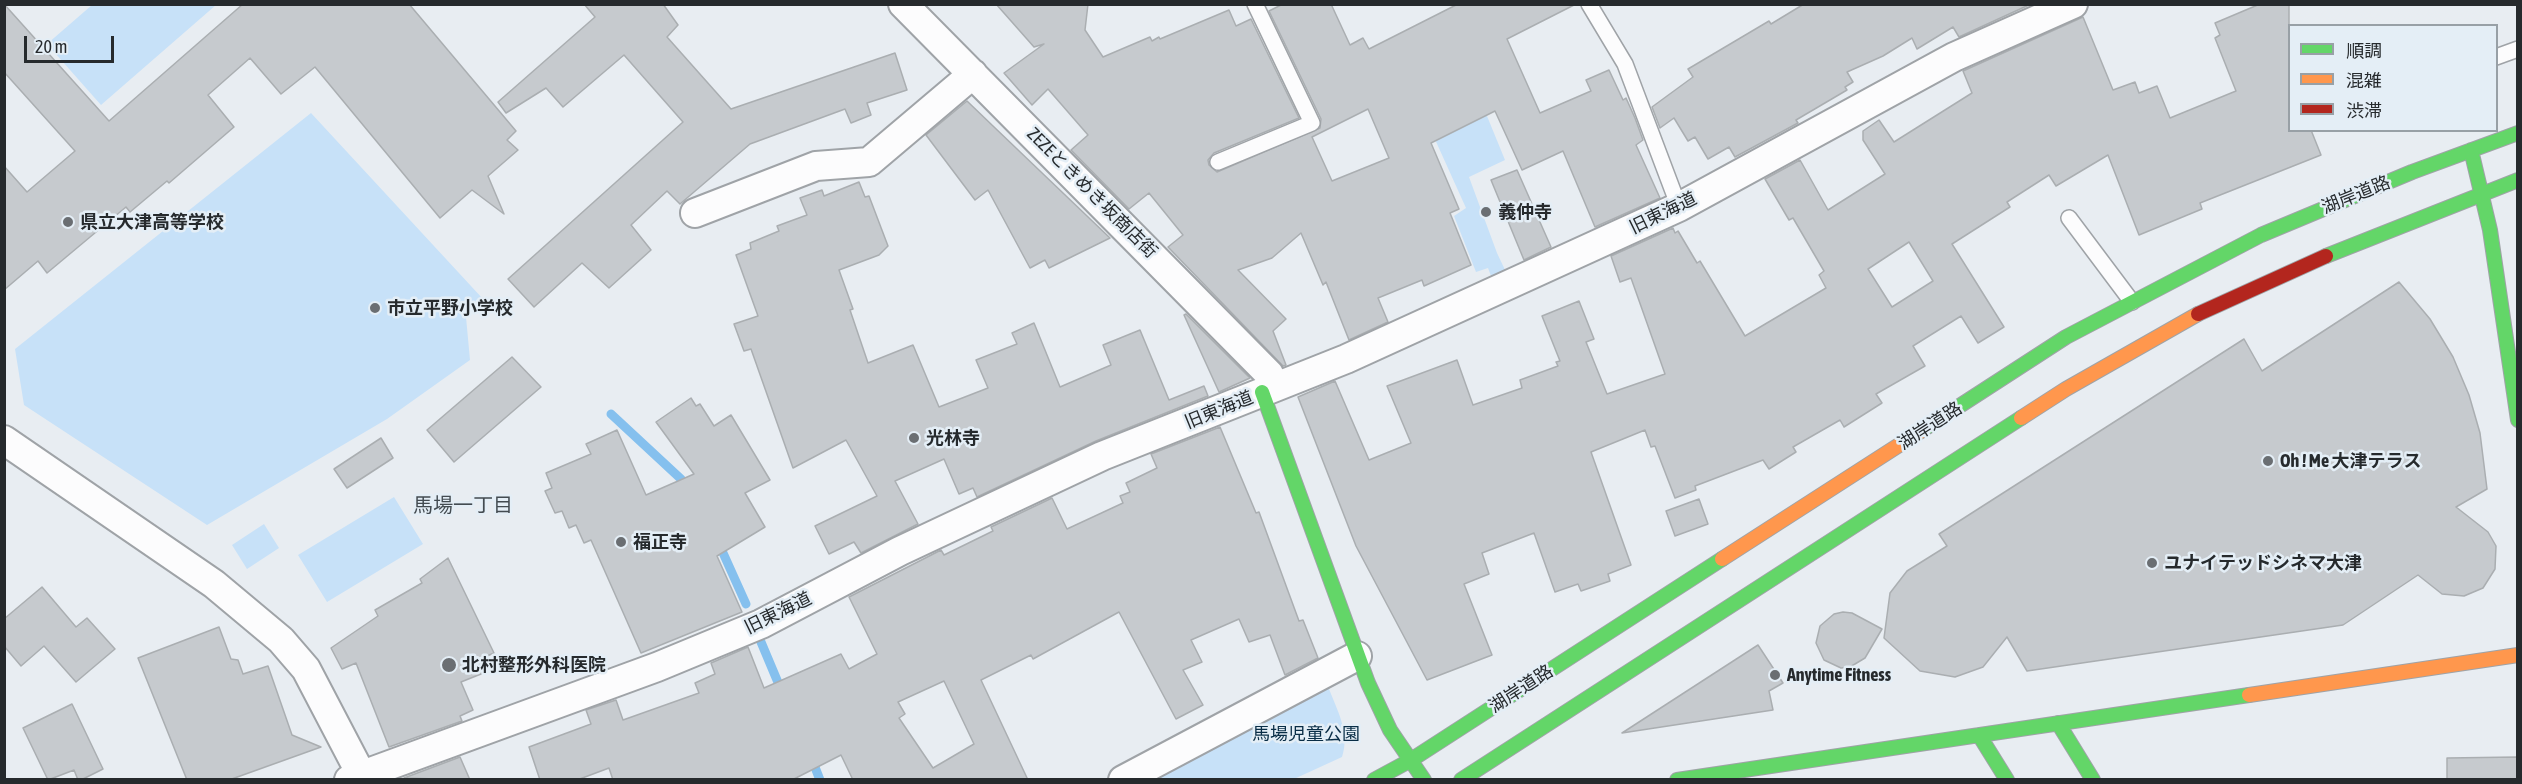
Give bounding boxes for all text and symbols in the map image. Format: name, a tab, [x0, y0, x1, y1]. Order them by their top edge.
scale bar	[27, 24, 117, 62]
legend	[2288, 24, 2498, 132]
text: 20 m	[35, 36, 67, 57]
text: 順調	[2346, 40, 2382, 61]
text: 混雑	[2346, 70, 2382, 91]
text: 渋滞	[2346, 100, 2382, 121]
street label: ZEZEときめき坂商店街	[1022, 123, 1162, 263]
street label: 湖岸道路	[2319, 172, 2393, 218]
street label: 旧東海道	[1626, 188, 1700, 238]
place label: 義仲寺	[1498, 201, 1552, 223]
marker: 義仲寺	[1479, 205, 1493, 219]
place label: 県立大津高等学校	[80, 211, 224, 233]
marker: 県立大津高等学校	[61, 215, 75, 229]
place label: 市立平野小学校	[387, 297, 513, 319]
marker: 市立平野小学校	[368, 301, 382, 315]
street label: 旧東海道	[1182, 387, 1256, 433]
street label: 湖岸道路	[1894, 397, 1966, 455]
place label: 光林寺	[926, 427, 980, 449]
marker: 光林寺	[907, 431, 921, 445]
place label: Oh ! Me 大津テラス	[2280, 450, 2422, 472]
marker: Oh ! Me 大津テラス	[2261, 454, 2275, 468]
district label: 馬場一丁目	[413, 494, 513, 518]
place label: 福正寺	[633, 531, 687, 553]
marker: 福正寺	[614, 535, 628, 549]
place label: ユナイテッドシネマ大津	[2164, 552, 2362, 574]
marker: ユナイテッドシネマ大津	[2145, 556, 2159, 570]
street label: 旧東海道	[741, 588, 815, 638]
place label: 北村整形外科医院	[462, 654, 606, 676]
marker: 北村整形外科医院	[440, 656, 458, 674]
street label: 湖岸道路	[1485, 660, 1557, 718]
place label: Anytime Fitness	[1787, 664, 1891, 686]
marker: Anytime Fitness	[1768, 668, 1782, 682]
park label: 馬場児童公園	[1252, 723, 1360, 745]

